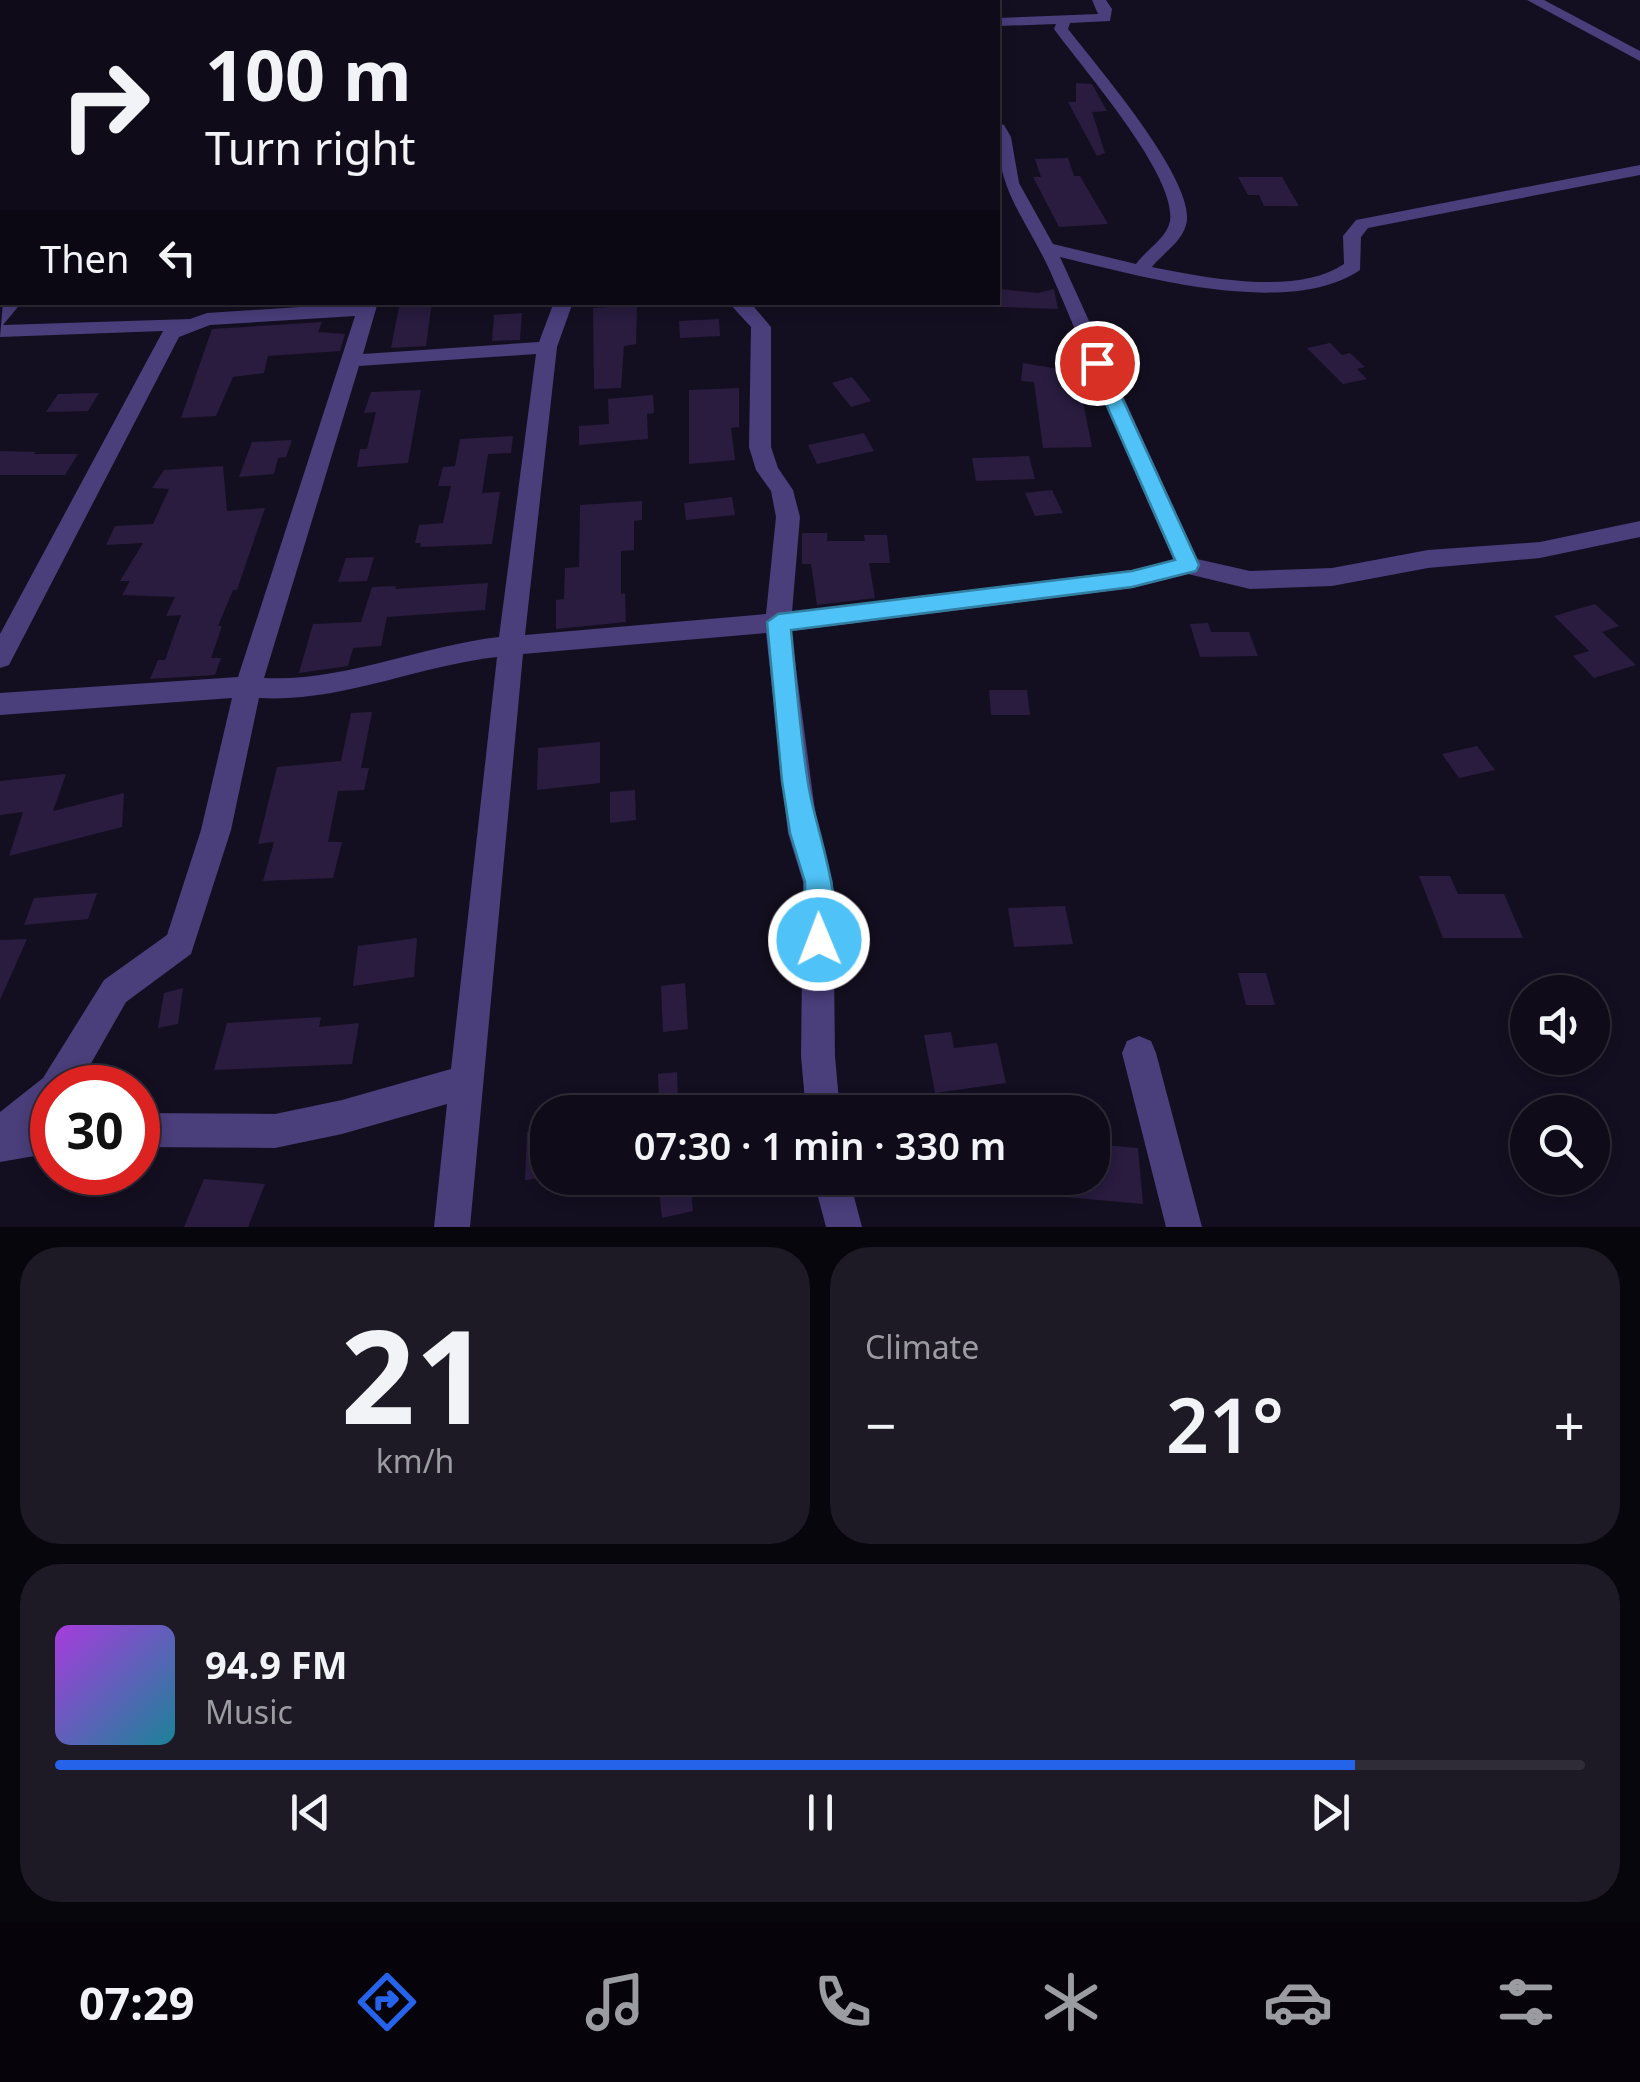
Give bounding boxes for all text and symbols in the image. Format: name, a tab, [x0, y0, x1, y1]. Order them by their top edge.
text: 100 m	[205, 26, 412, 122]
icon: right	[40, 40, 170, 170]
text: Turn right	[205, 117, 416, 178]
icon: left	[150, 230, 205, 285]
text: Then	[40, 232, 130, 284]
pin	[1055, 321, 1140, 406]
icon: arrive	[1070, 336, 1125, 391]
position arrow	[767, 888, 871, 992]
map controls	[1510, 975, 1610, 1195]
button: sound	[1510, 975, 1610, 1075]
speed limit sign: 30	[30, 1065, 160, 1195]
button: search	[1510, 1095, 1610, 1195]
text: 07:30 · 1 min · 330 m	[634, 1119, 1006, 1171]
text: 21	[341, 1285, 489, 1462]
text: Climate	[865, 1325, 979, 1368]
text: 21°	[1166, 1373, 1284, 1475]
text: −	[865, 1387, 896, 1462]
text: +	[1554, 1387, 1585, 1462]
text: km/h	[376, 1439, 454, 1482]
text: 94.9 FM	[205, 1638, 347, 1690]
text: Music	[205, 1690, 293, 1733]
icon: previous	[283, 1785, 338, 1840]
icon: pause	[793, 1785, 848, 1840]
icon: next	[1303, 1785, 1358, 1840]
icon: directions	[352, 1967, 422, 2037]
icon: music	[580, 1967, 650, 2037]
icon: phone	[808, 1967, 878, 2037]
icon: climate	[1036, 1967, 1106, 2037]
icon: car	[1263, 1967, 1333, 2037]
icon: filters	[1491, 1967, 1561, 2037]
text: 07:29	[79, 1972, 194, 2033]

